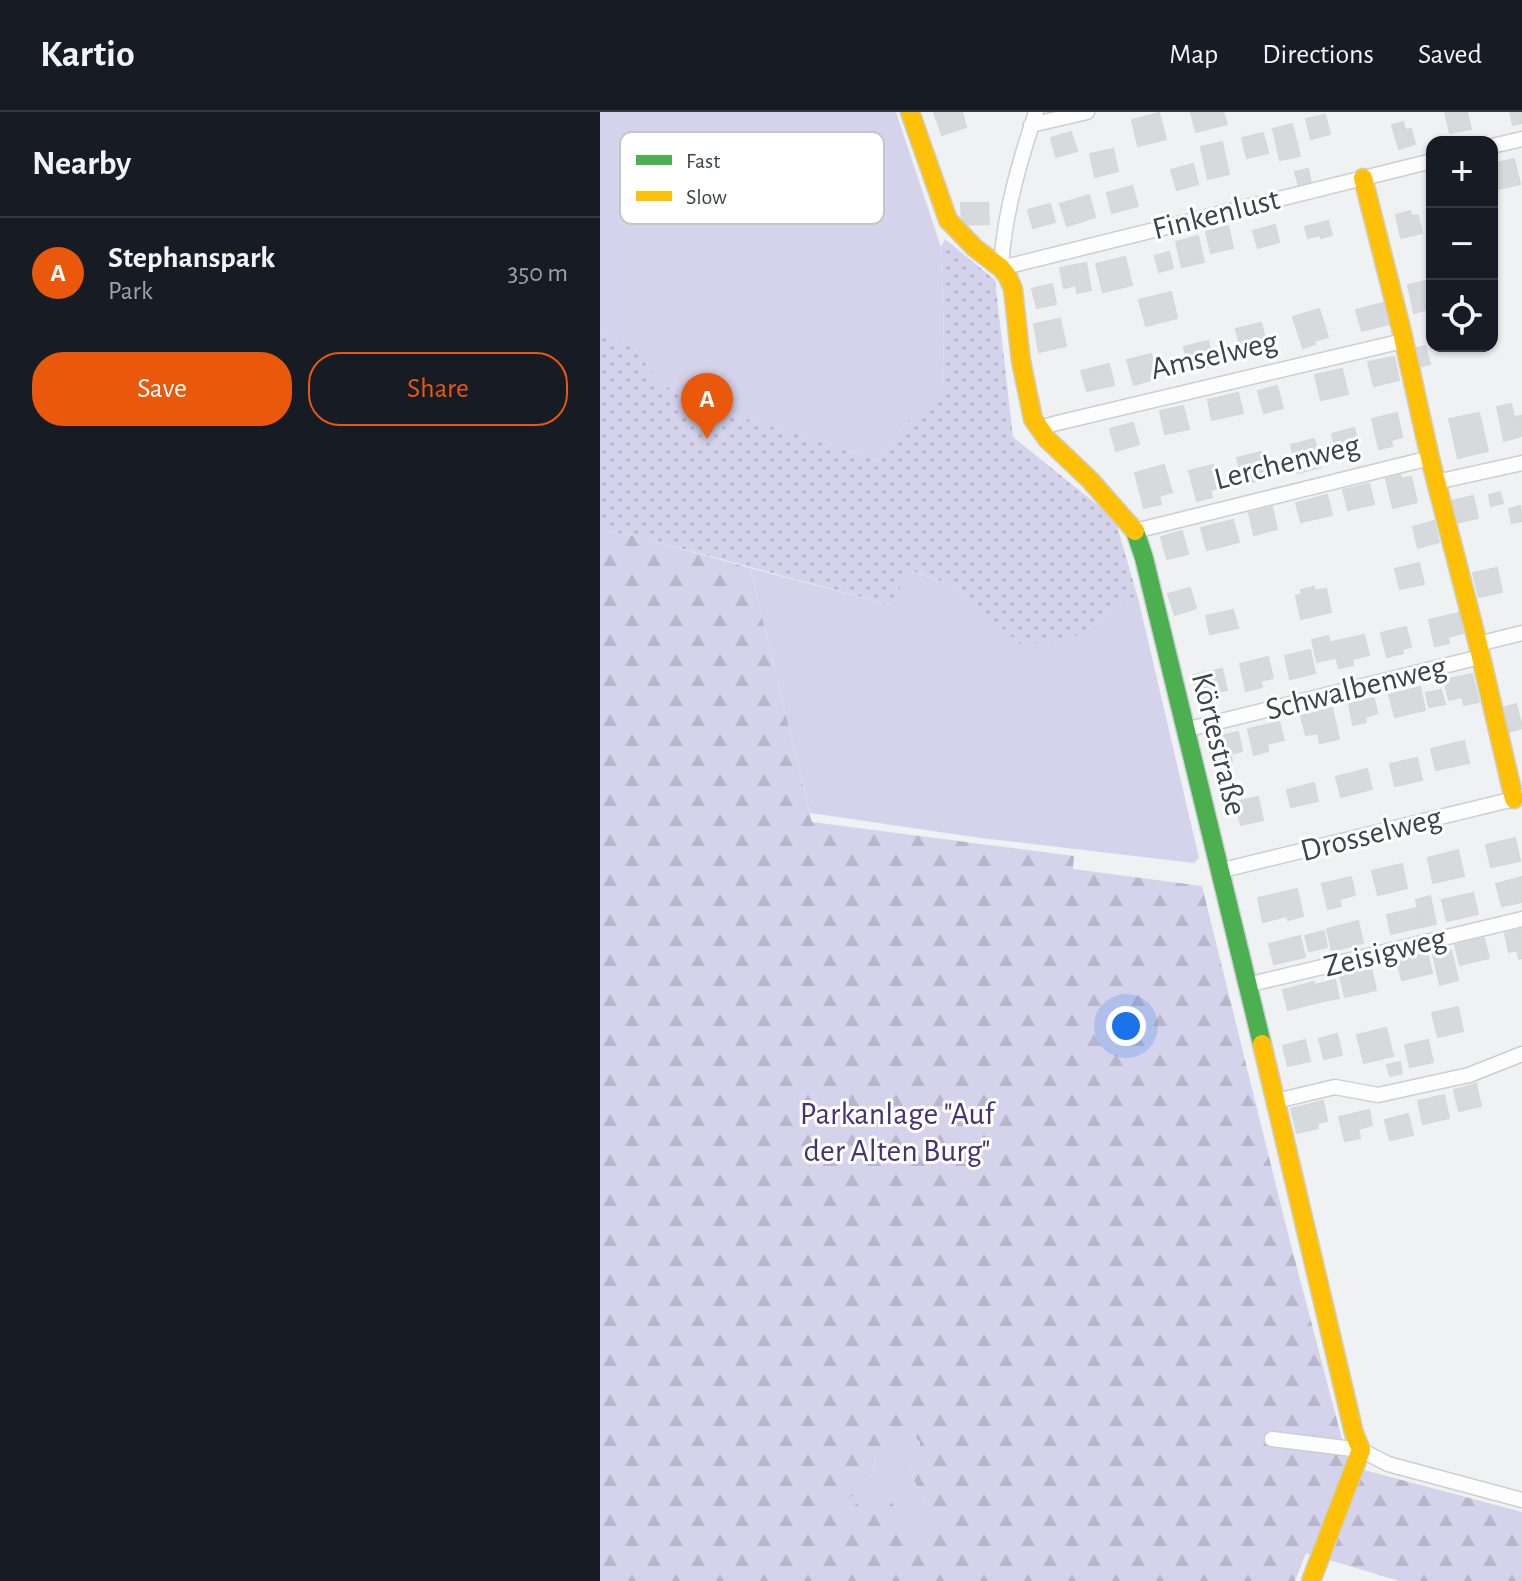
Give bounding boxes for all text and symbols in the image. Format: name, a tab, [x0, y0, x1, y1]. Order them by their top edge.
text: Kartio	[40, 36, 135, 74]
text: Map	[1169, 41, 1218, 69]
text: Directions	[1262, 41, 1374, 69]
text: Saved	[1418, 41, 1482, 69]
legend	[620, 132, 884, 224]
map controls	[1426, 136, 1498, 352]
button: +	[1426, 136, 1498, 208]
text: Nearby	[32, 147, 131, 181]
text: Fast	[686, 150, 720, 172]
street label: Finkenlust	[1149, 183, 1283, 245]
text: Slow	[686, 186, 727, 208]
button: −	[1426, 208, 1498, 280]
text: Stephanspark	[108, 243, 275, 273]
text: A	[50, 260, 66, 286]
text: 350 m	[508, 260, 568, 286]
text: Park	[108, 278, 153, 304]
button: locate	[1426, 280, 1498, 352]
street label: Amselweg	[1147, 325, 1281, 385]
button: Save	[32, 352, 292, 426]
button: Share	[308, 352, 568, 426]
pin: A	[681, 373, 733, 439]
street label: Lerchenweg	[1211, 428, 1363, 496]
street label: Schwalbenweg	[1262, 650, 1450, 726]
street label: Körtestraße	[1186, 669, 1252, 819]
street label: Drosselweg	[1297, 801, 1445, 867]
street label: Zeisigweg	[1321, 921, 1450, 983]
your location	[1106, 1006, 1146, 1046]
park label: Parkanlage "Auf der Alten Burg"	[800, 1098, 997, 1167]

